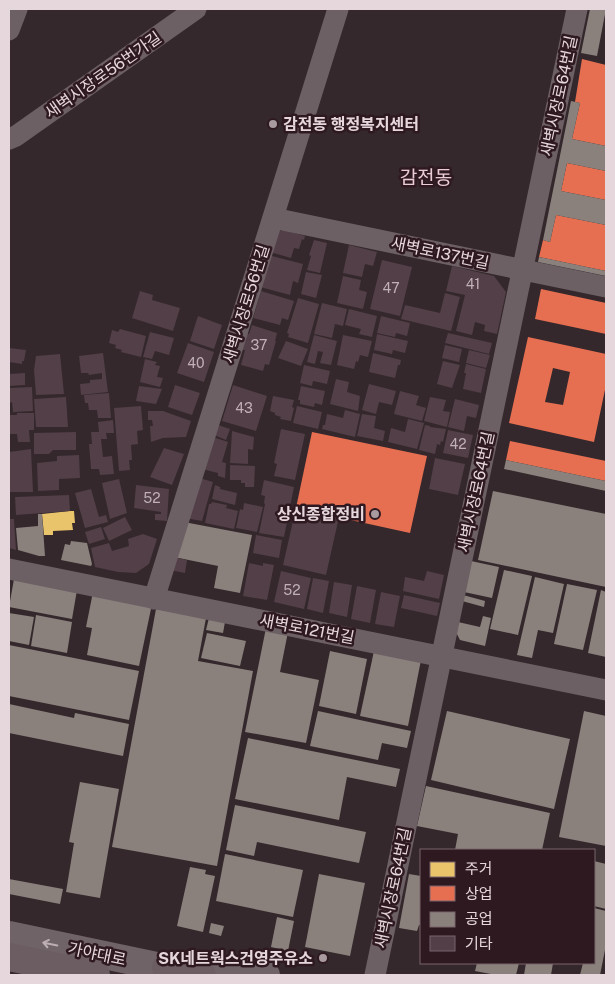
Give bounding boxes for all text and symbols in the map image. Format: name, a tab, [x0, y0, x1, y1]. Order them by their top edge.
street label: 새벽시장로56번가길	[41, 28, 165, 122]
street label: 새벽시장로64번길	[537, 34, 581, 158]
place label: 감전동 행정복지센터	[283, 115, 419, 134]
marker: 감전동 행정복지센터	[267, 118, 279, 130]
district label: 감전동	[400, 166, 452, 188]
street label: 새벽로137번길	[389, 233, 491, 273]
street label: 새벽시장로56번길	[219, 242, 273, 366]
house number: 41	[466, 276, 480, 292]
house number: 47	[382, 280, 400, 296]
house number: 37	[251, 337, 267, 353]
house number: 40	[187, 355, 205, 371]
house number: 43	[235, 400, 253, 416]
street label: 새벽시장로64번길	[454, 430, 498, 554]
house number: 42	[449, 436, 467, 452]
house number: 52	[143, 490, 161, 506]
place label: 상신종합정비	[277, 505, 365, 524]
marker: 상신종합정비	[369, 508, 381, 520]
house number: 52	[283, 582, 301, 598]
street label: 새벽로121번길	[258, 610, 356, 648]
street label: 새벽시장로64번길	[371, 826, 415, 950]
legend	[420, 849, 595, 964]
text: 주거	[465, 860, 493, 877]
text: 상업	[465, 885, 493, 902]
text: 공업	[465, 910, 493, 927]
text: 기타	[465, 935, 493, 952]
one-way arrow	[42, 938, 58, 948]
street label: 가야대로	[66, 939, 128, 969]
place label: SK네트웍스건영주유소	[158, 949, 313, 968]
marker: SK네트웍스건영주유소	[317, 952, 329, 964]

